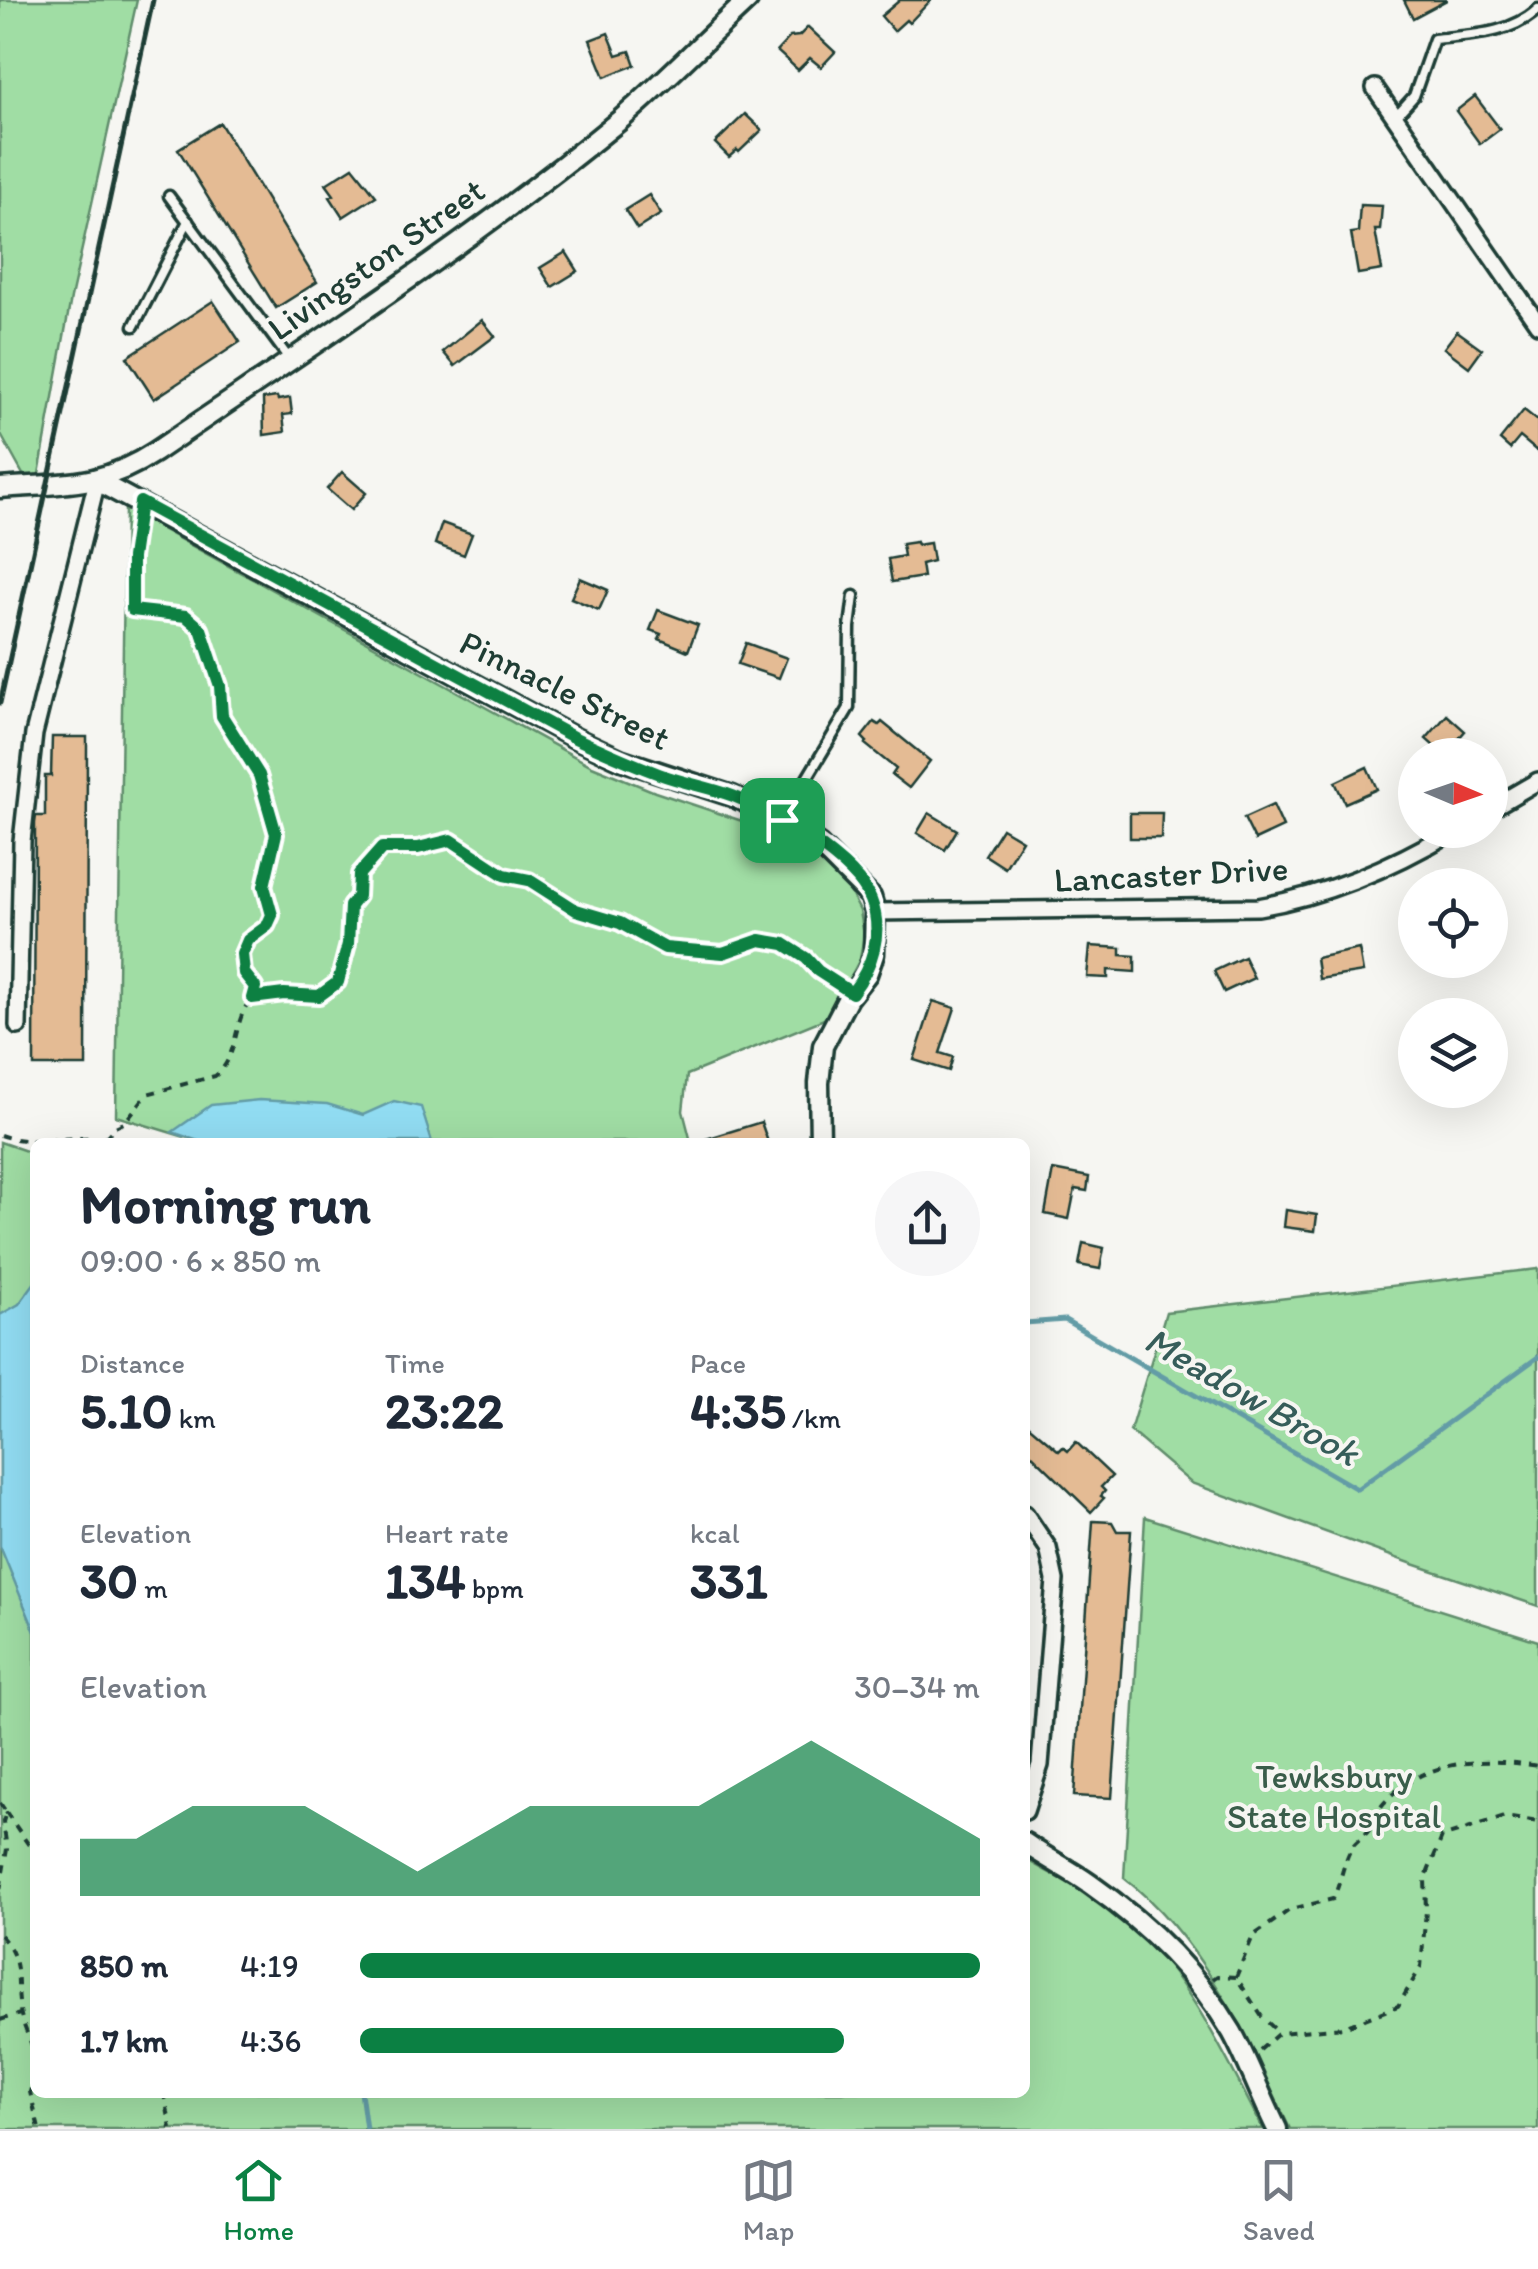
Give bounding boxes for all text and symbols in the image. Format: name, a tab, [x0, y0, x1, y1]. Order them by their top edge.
street label: Livingston Street	[259, 169, 493, 349]
street label: Pinnacle Street	[453, 621, 677, 759]
north arrow	[1398, 738, 1508, 848]
map controls	[1398, 738, 1508, 1108]
pin	[740, 778, 825, 863]
icon: arrive	[755, 793, 810, 848]
street label: Lancaster Drive	[1053, 847, 1289, 901]
button: locate	[1398, 868, 1508, 978]
button: layers	[1398, 998, 1508, 1108]
text: Morning run	[80, 1171, 371, 1237]
button: share	[875, 1171, 980, 1276]
text: 09:00 · 6 × 850 m	[80, 1242, 321, 1280]
water label: Meadow Brook	[1137, 1316, 1369, 1477]
text: Distance	[80, 1346, 185, 1380]
text: Time	[385, 1346, 445, 1380]
text: Pace	[690, 1346, 746, 1380]
text: 5.10	[80, 1380, 173, 1441]
text: 23:22	[385, 1380, 503, 1441]
text: 4:35	[690, 1380, 786, 1441]
text: km	[173, 1401, 216, 1435]
text: /km	[786, 1401, 841, 1435]
text: Elevation	[80, 1516, 191, 1550]
text: Heart rate	[385, 1516, 509, 1550]
text: kcal	[690, 1516, 740, 1550]
text: 30	[80, 1550, 138, 1611]
text: 134	[385, 1550, 466, 1611]
text: 331	[690, 1550, 768, 1611]
text: m	[138, 1571, 168, 1605]
text: bpm	[466, 1571, 524, 1605]
text: Elevation	[80, 1668, 207, 1706]
text: 30–34 m	[854, 1668, 980, 1706]
park label: Tewksbury State Hospital	[1227, 1755, 1441, 1837]
text: 850 m	[80, 1947, 168, 1985]
text: 4:19	[240, 1947, 299, 1985]
text: 1.7 km	[80, 2022, 168, 2060]
text: 4:36	[240, 2022, 301, 2060]
tab: Home	[224, 2153, 294, 2247]
tab: Map	[741, 2153, 796, 2247]
tab: Saved	[1243, 2153, 1315, 2247]

